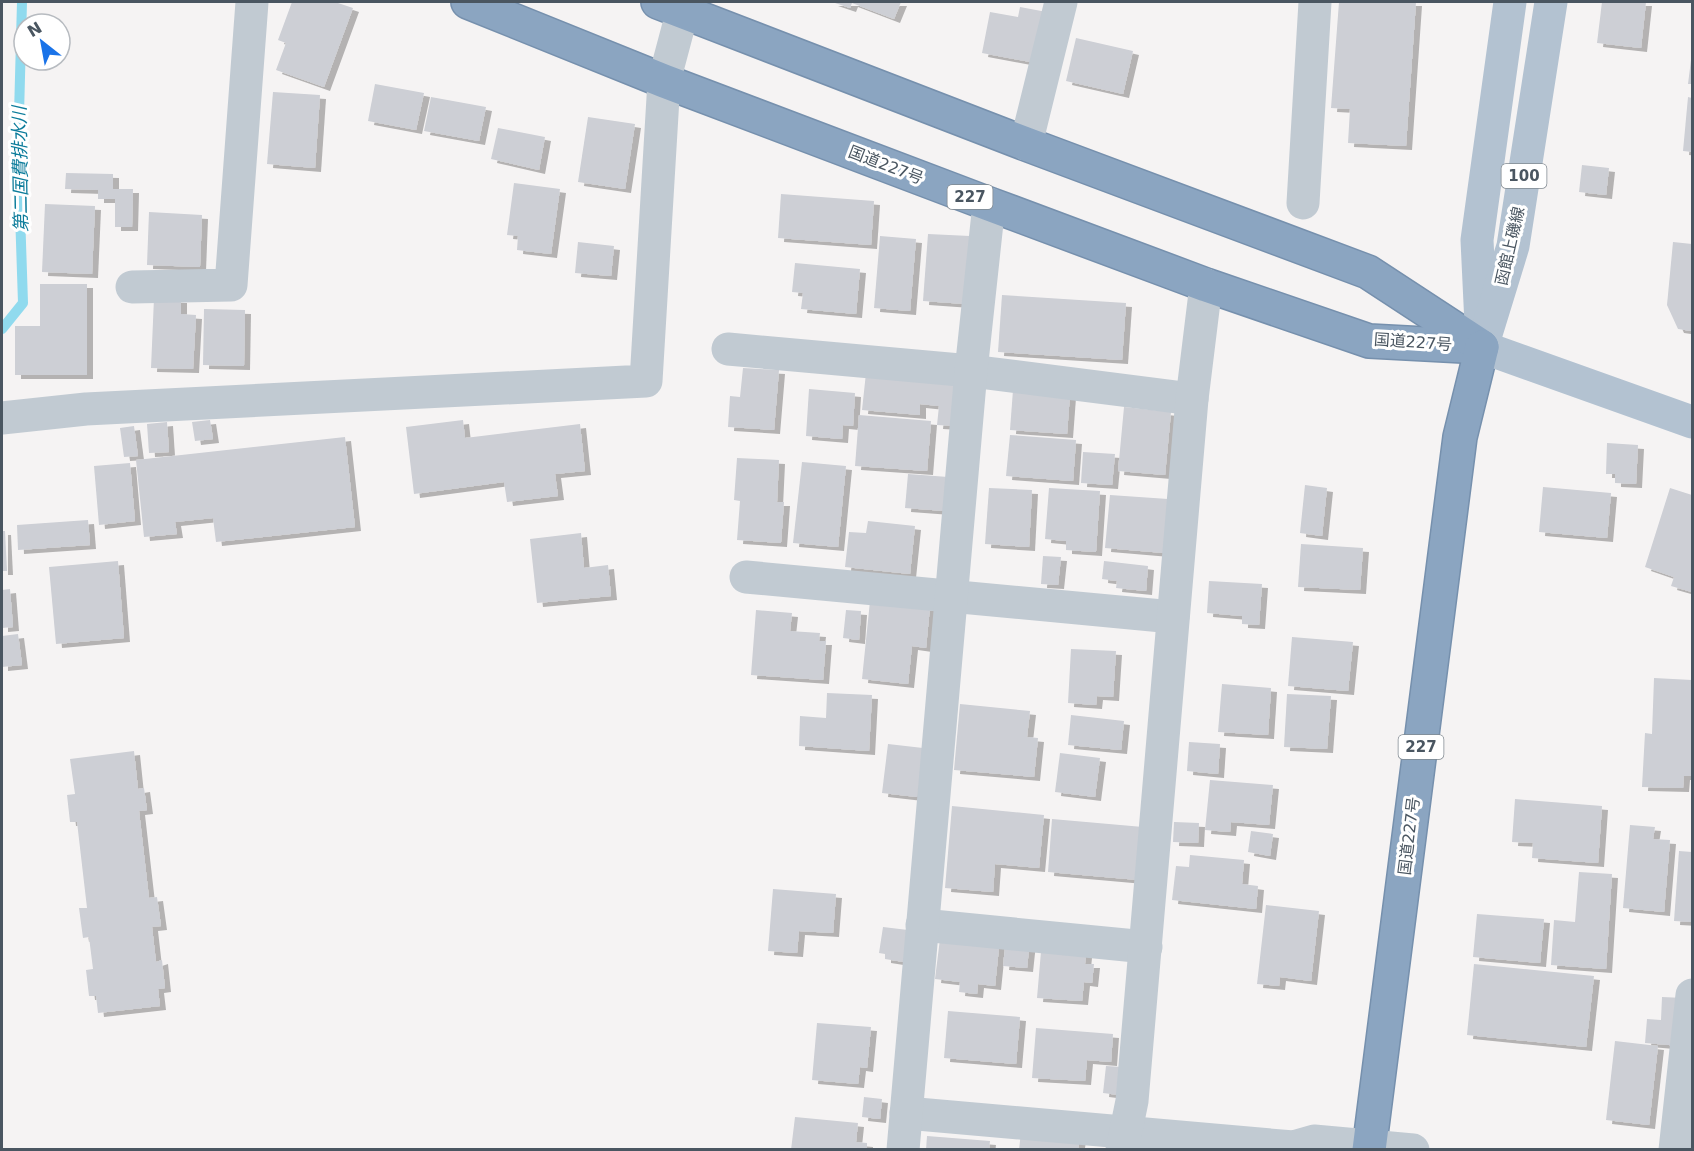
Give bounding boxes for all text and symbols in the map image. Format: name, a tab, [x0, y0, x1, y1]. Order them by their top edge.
north arrow	[12, 12, 72, 72]
text: N	[24, 18, 45, 41]
water label: 第二国費排水川	[8, 104, 32, 232]
street label: 国道227号	[846, 142, 926, 188]
road number: 100	[1502, 164, 1546, 188]
road number: 227	[948, 185, 992, 209]
street label: 函館上磯線	[1492, 205, 1528, 287]
street label: 国道227号	[1373, 330, 1453, 354]
road number: 227	[1398, 735, 1444, 759]
street label: 国道227号	[1395, 796, 1423, 876]

